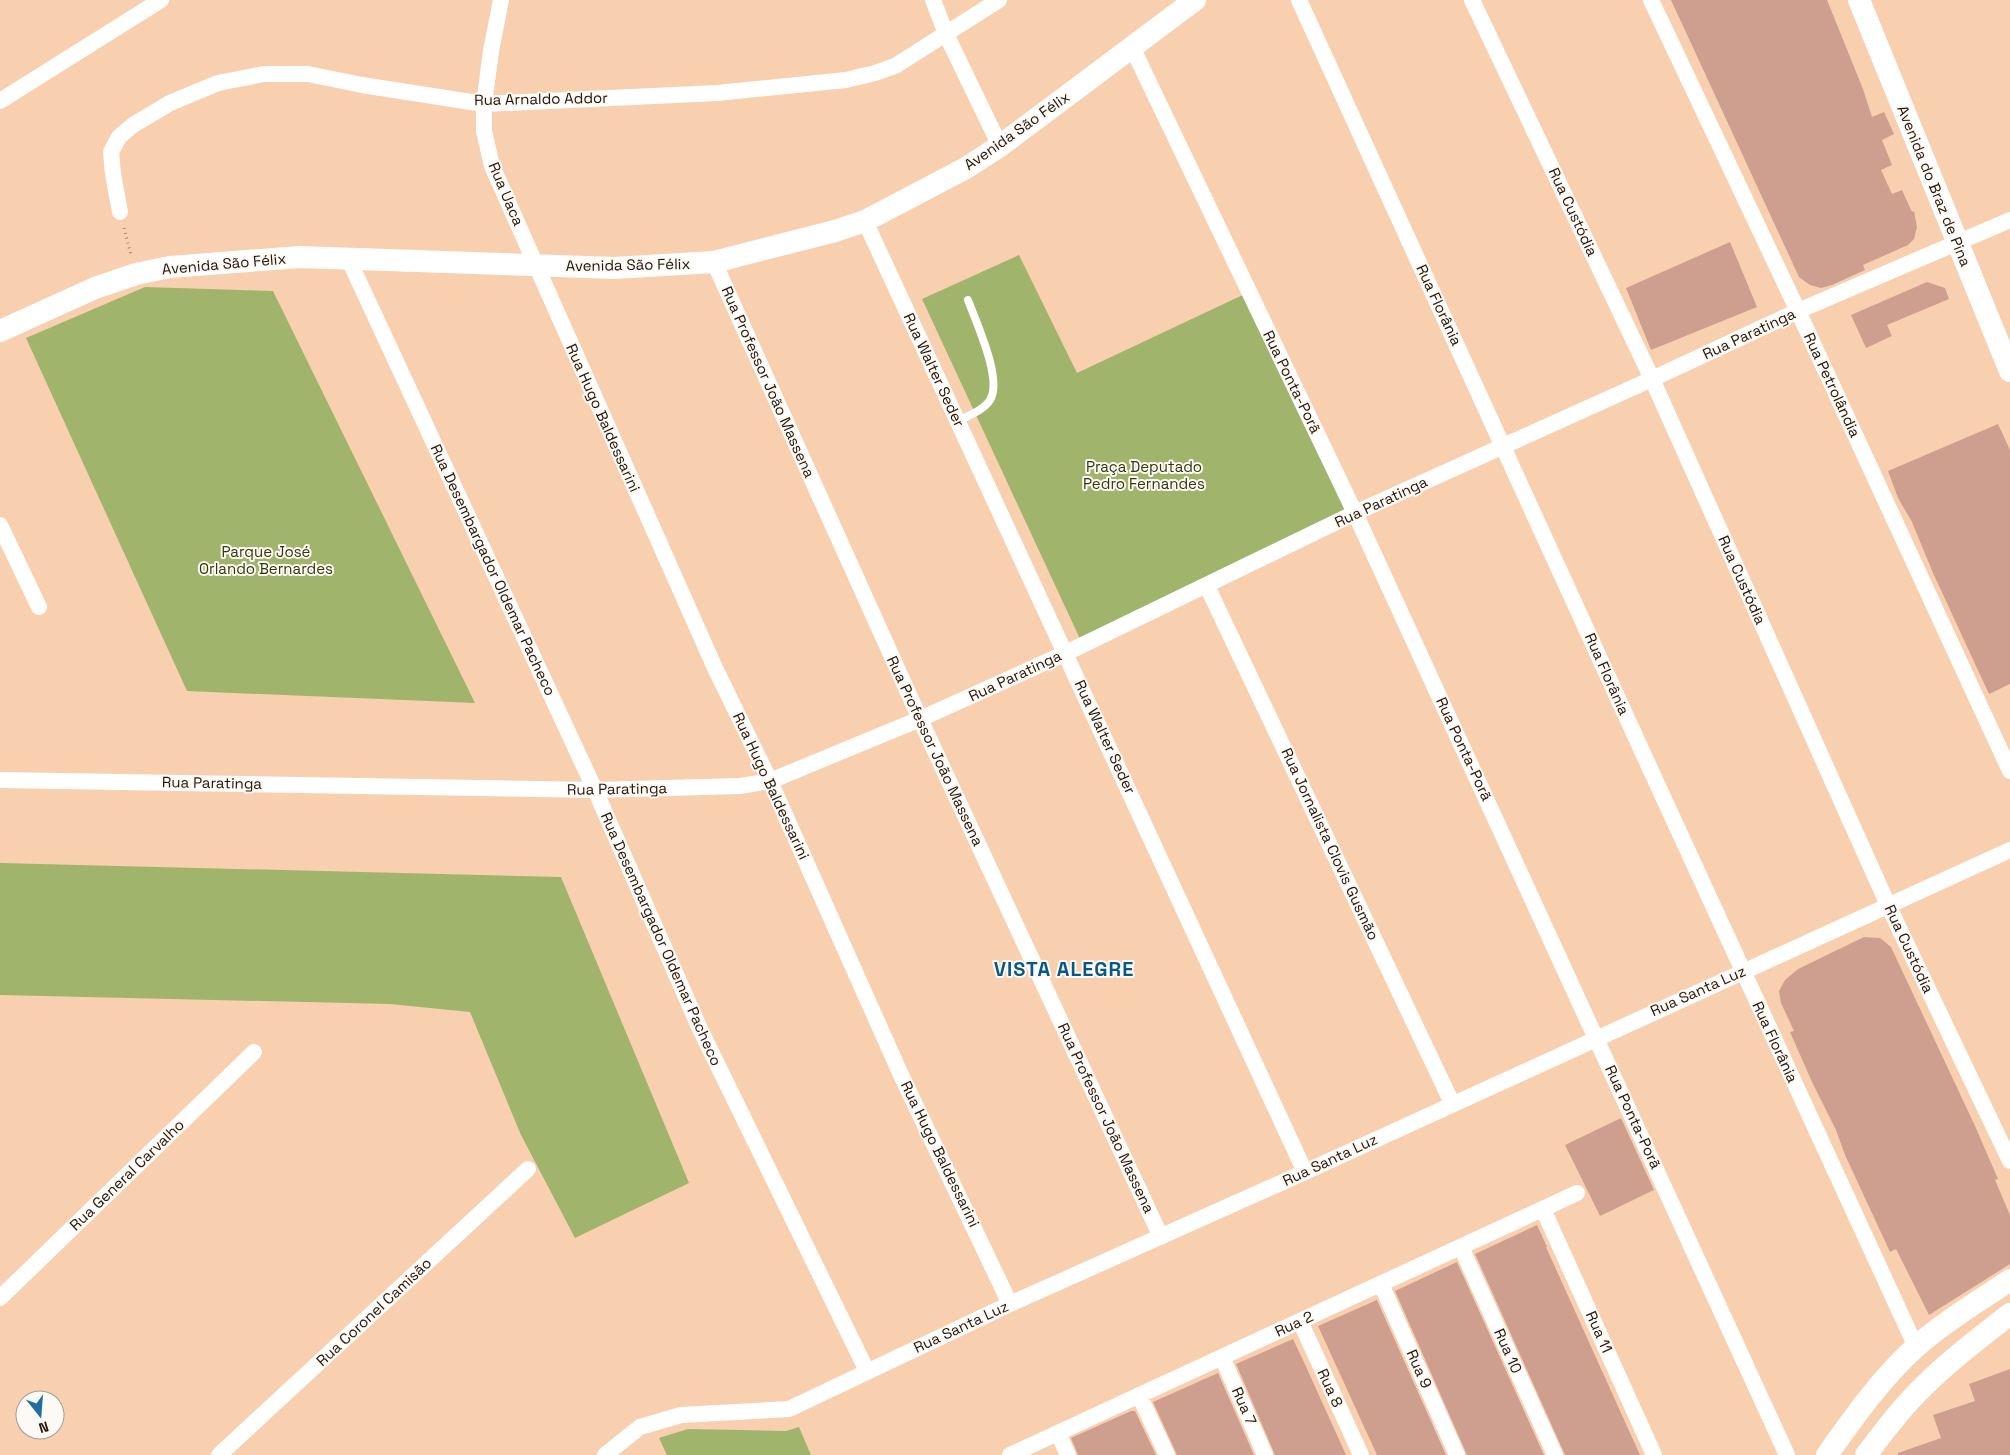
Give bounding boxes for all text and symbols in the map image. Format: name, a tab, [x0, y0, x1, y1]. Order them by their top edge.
street label: Avenida São Félix	[960, 87, 1073, 174]
street label: Rua Arnaldo Addor	[474, 88, 608, 109]
street label: Avenida do Braz de Pina	[1893, 102, 1976, 270]
street label: Rua Uaca	[485, 159, 528, 229]
street label: Rua Custódia	[1545, 164, 1602, 259]
street label: Avenida São Félix	[161, 249, 287, 278]
street label: Avenida São Félix	[565, 254, 691, 275]
street label: Rua Florânia	[1412, 261, 1467, 349]
street label: Rua Professor João Massena	[718, 283, 820, 481]
street label: Rua Paratinga	[1699, 304, 1799, 363]
street label: Rua Walter Seder	[900, 310, 969, 430]
street label: Rua Ponta-Porã	[1259, 327, 1326, 437]
street label: Rua Petrolândia	[1800, 329, 1865, 441]
street label: Rua Hugo Baldessarini	[562, 341, 645, 495]
street label: Rua Desembargador Oldemar Pacheco	[427, 441, 560, 699]
park label: Praça Deputado Pedro Fernandes	[1083, 457, 1205, 493]
street label: Rua Paratinga	[1331, 472, 1431, 531]
street label: Rua Custódia	[1714, 532, 1771, 628]
park label: Parque José Orlando Bernardes	[199, 542, 333, 578]
street label: Rua Florânia	[1581, 630, 1634, 718]
street label: Rua Paratinga	[965, 646, 1065, 705]
street label: Rua Professor João Massena	[883, 653, 988, 849]
street label: Rua Walter Seder	[1071, 677, 1140, 797]
street label: Rua Ponta-Porã	[1432, 694, 1497, 804]
street label: Rua Hugo Baldessarini	[729, 709, 814, 862]
street label: Rua Jornalista Clovis Gusmão	[1277, 745, 1383, 943]
street label: Rua Paratinga	[162, 772, 263, 793]
street label: Rua Paratinga	[567, 778, 668, 799]
street label: Rua Desembargador Oldemar Pacheco	[597, 809, 726, 1069]
street label: Rua Custódia	[1881, 901, 1938, 996]
district label: VISTA ALEGRE	[994, 956, 1134, 982]
street label: Rua Santa Luz	[1647, 961, 1748, 1020]
street label: Rua Florânia	[1748, 998, 1803, 1086]
street label: Rua Professor João Massena	[1054, 1020, 1159, 1216]
street label: Rua Ponta-Porã	[1601, 1062, 1666, 1172]
street label: Rua Hugo Baldessarini	[897, 1078, 984, 1230]
street label: Rua General Carvalho	[65, 1115, 188, 1234]
street label: Rua Santa Luz	[1279, 1129, 1380, 1190]
street label: Rua Coronel Camisão	[312, 1253, 435, 1370]
street label: Rua Santa Luz	[910, 1296, 1011, 1357]
street label: Rua 2	[1272, 1306, 1316, 1341]
street label: Rua 11	[1582, 1308, 1617, 1356]
street label: Rua 10	[1490, 1325, 1527, 1376]
street label: Rua 9	[1403, 1347, 1436, 1391]
street label: Rua 8	[1313, 1365, 1348, 1410]
street label: Rua 7	[1228, 1384, 1261, 1428]
north arrow	[15, 1390, 65, 1440]
text: N	[37, 1417, 51, 1437]

